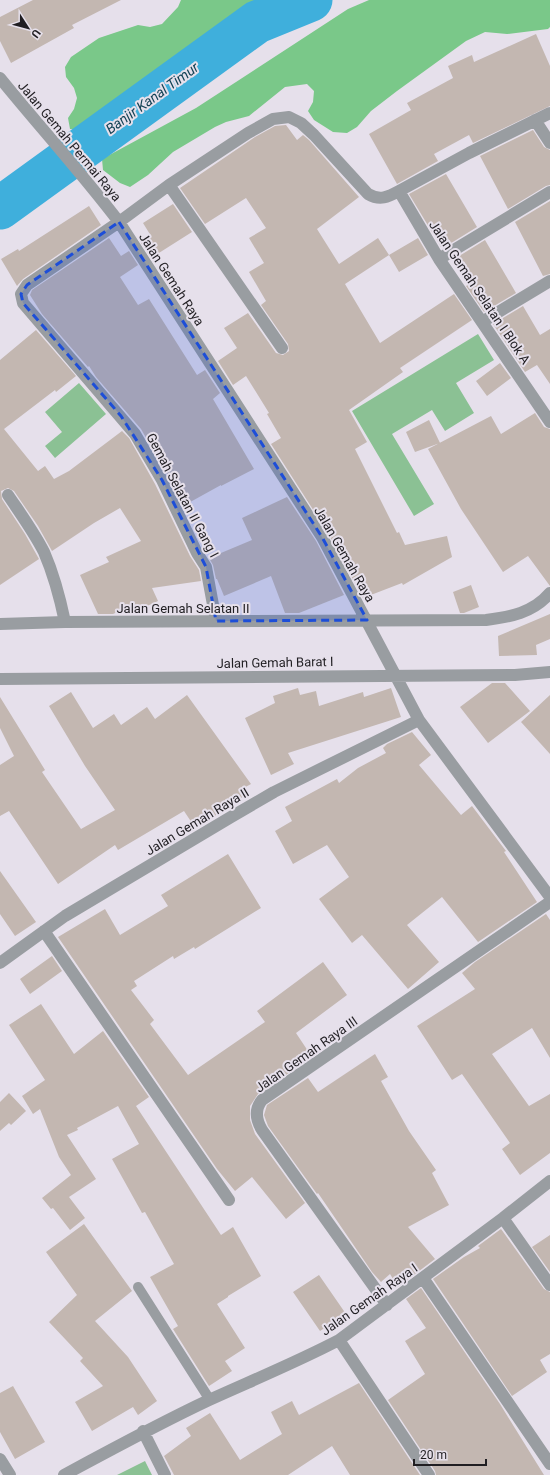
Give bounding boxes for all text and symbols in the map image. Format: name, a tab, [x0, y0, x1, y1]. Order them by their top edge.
north arrow	[8, 8, 48, 48]
text: U	[28, 27, 43, 40]
water label: Banjir Kanal Timur	[103, 59, 202, 137]
street label: Jalan Gemah Permai Raya	[15, 78, 124, 204]
street label: Jalan Gemah Selatan I Blok A	[426, 218, 534, 367]
street label: Jalan Gemah Raya	[136, 230, 207, 328]
street label: Gemah Selatan II Gang I	[143, 431, 222, 560]
street label: Jalan Gemah Raya	[311, 504, 378, 605]
street label: Jalan Gemah Selatan II	[116, 601, 250, 616]
street label: Jalan Gemah Barat I	[216, 654, 334, 671]
street label: Jalan Gemah Raya II	[143, 785, 252, 858]
street label: Jalan Gemah Raya III	[252, 1013, 360, 1095]
street label: Jalan Gemah Raya I	[318, 1260, 420, 1338]
scale bar	[414, 1441, 486, 1467]
text: 20 m	[420, 1448, 447, 1462]

